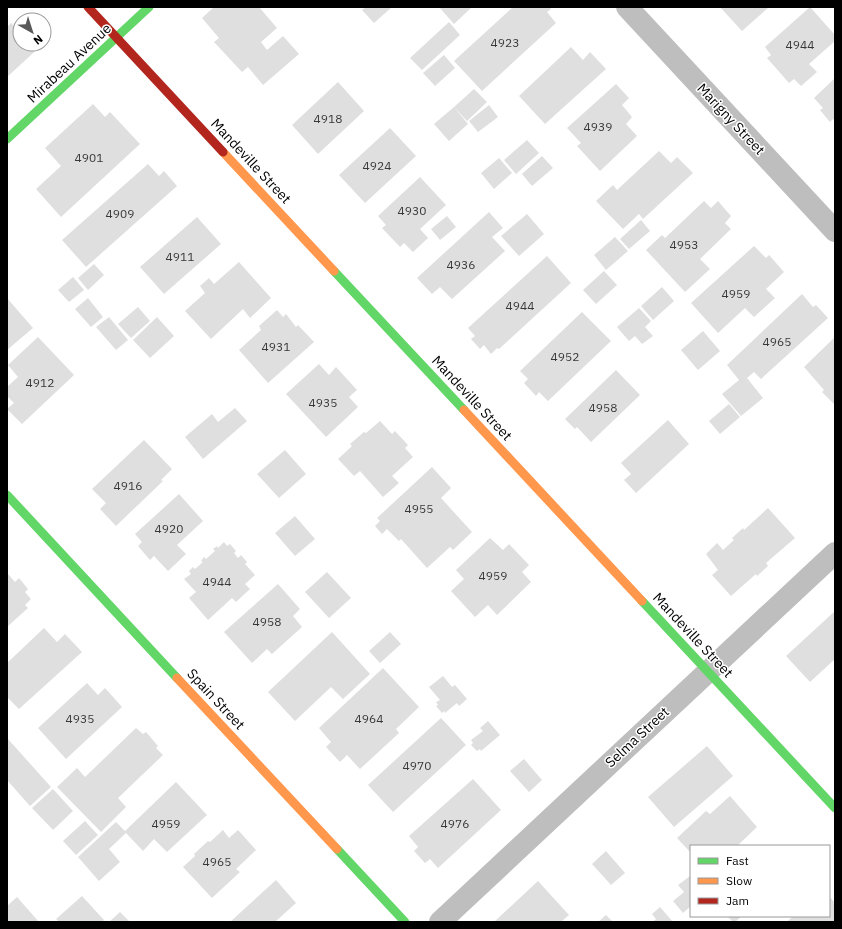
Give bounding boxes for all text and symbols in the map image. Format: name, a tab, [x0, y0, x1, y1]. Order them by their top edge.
north arrow	[12, 12, 52, 52]
street label: Mirabeau Avenue	[23, 19, 115, 107]
text: N	[31, 32, 46, 48]
house number: 4923	[491, 35, 519, 50]
house number: 4944	[786, 37, 814, 52]
street label: Marigny Street	[693, 79, 769, 159]
house number: 4918	[314, 111, 342, 126]
street label: Mandeville Street	[207, 115, 295, 207]
house number: 4939	[584, 119, 612, 134]
house number: 4901	[75, 150, 103, 165]
house number: 4924	[363, 158, 391, 173]
house number: 4930	[398, 203, 426, 218]
house number: 4909	[106, 206, 134, 221]
house number: 4953	[670, 237, 698, 252]
house number: 4911	[166, 249, 194, 264]
house number: 4936	[447, 257, 475, 272]
house number: 4959	[722, 286, 750, 301]
house number: 4944	[506, 298, 534, 313]
house number: 4965	[763, 334, 791, 349]
house number: 4931	[262, 339, 290, 354]
house number: 4952	[551, 349, 579, 364]
street label: Mandeville Street	[428, 352, 516, 444]
house number: 4912	[26, 375, 54, 390]
house number: 4935	[309, 395, 337, 410]
house number: 4958	[589, 400, 617, 415]
house number: 4916	[114, 478, 142, 493]
house number: 4955	[405, 501, 433, 516]
house number: 4920	[155, 521, 183, 536]
house number: 4959	[479, 568, 507, 583]
house number: 4944	[203, 574, 231, 589]
street label: Mandeville Street	[649, 589, 737, 681]
house number: 4958	[253, 614, 281, 629]
street label: Spain Street	[183, 665, 249, 733]
street label: Selma Street	[601, 703, 673, 771]
house number: 4935	[66, 711, 94, 726]
house number: 4964	[355, 711, 383, 726]
house number: 4970	[403, 758, 431, 773]
house number: 4959	[152, 816, 180, 831]
house number: 4976	[441, 816, 469, 831]
legend	[690, 845, 830, 917]
text: Fast	[726, 853, 749, 868]
house number: 4965	[203, 854, 231, 869]
text: Slow	[726, 873, 752, 888]
text: Jam	[726, 893, 749, 908]

